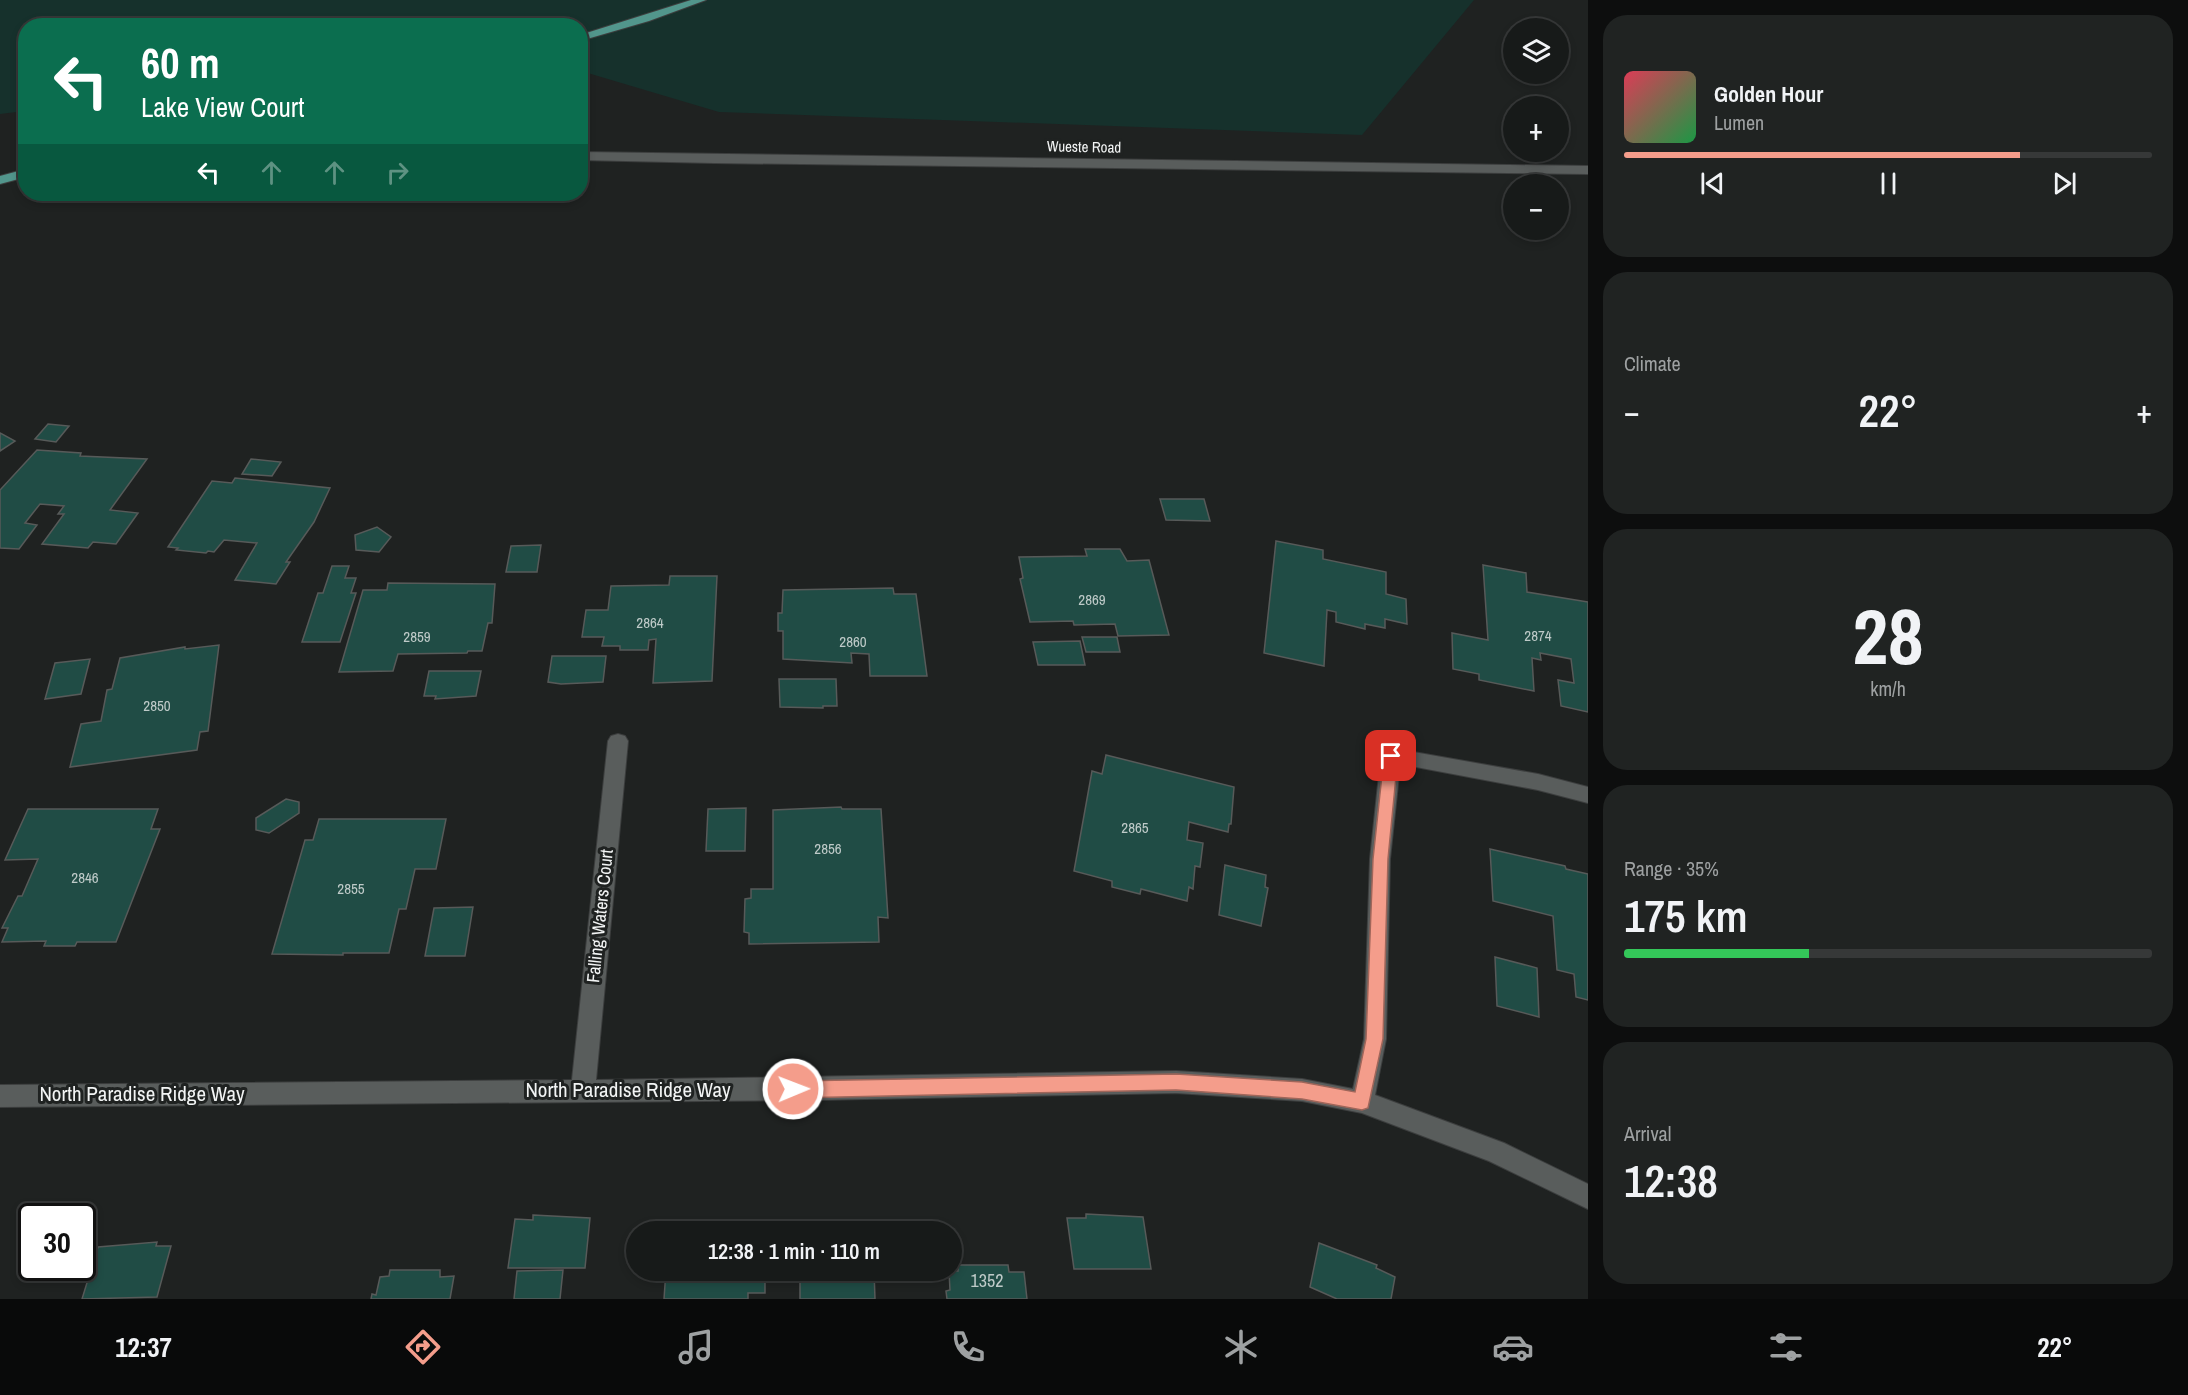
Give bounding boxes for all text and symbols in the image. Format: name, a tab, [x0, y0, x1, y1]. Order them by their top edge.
map controls	[1503, 18, 1569, 240]
button: layers	[1503, 18, 1569, 84]
text: 60 m	[141, 35, 220, 91]
icon: left	[42, 42, 120, 120]
text: Golden Hour	[1714, 79, 1823, 109]
text: Lake View Court	[141, 89, 304, 125]
button: +	[1503, 96, 1569, 162]
text: Lumen	[1714, 109, 1764, 136]
street label: Wueste Road	[1047, 135, 1121, 158]
icon: left	[192, 156, 225, 189]
icon: ahead	[255, 156, 288, 189]
icon: ahead	[318, 156, 351, 189]
icon: right	[381, 156, 414, 189]
icon: previous	[1696, 167, 1729, 200]
icon: pause	[1872, 167, 1905, 200]
icon: next	[2048, 167, 2081, 200]
button: −	[1503, 174, 1569, 240]
text: Climate	[1624, 350, 1681, 377]
text: 22°	[1858, 380, 1918, 441]
text: −	[1624, 389, 1640, 433]
text: +	[2136, 389, 2152, 433]
text: 28	[1852, 583, 1924, 688]
house number: 2869	[1078, 589, 1106, 610]
house number: 2864	[636, 612, 664, 633]
house number: 2874	[1524, 625, 1552, 646]
house number: 2859	[403, 626, 431, 647]
house number: 2860	[839, 631, 867, 652]
text: km/h	[1870, 675, 1906, 702]
house number: 2850	[143, 695, 171, 716]
pin	[1365, 730, 1416, 781]
icon: arrive	[1374, 739, 1407, 772]
house number: 2865	[1121, 817, 1149, 838]
house number: 2856	[814, 838, 842, 859]
street label: Falling Waters Court	[580, 848, 619, 984]
text: Range · 35%	[1624, 855, 1719, 882]
house number: 2846	[71, 867, 99, 888]
house number: 2855	[337, 878, 365, 899]
text: 175 km	[1624, 885, 1748, 946]
position arrow	[761, 1057, 825, 1121]
street label: North Paradise Ridge Way	[525, 1075, 731, 1104]
street label: North Paradise Ridge Way	[39, 1079, 245, 1108]
text: Arrival	[1624, 1120, 1671, 1147]
text: 12:38	[1624, 1150, 1718, 1211]
speed limit sign: 30	[18, 1203, 96, 1281]
text: 12:38 · 1 min · 110 m	[708, 1236, 880, 1266]
house number: 1352	[971, 1268, 1003, 1293]
icon: directions	[402, 1326, 444, 1368]
icon: music	[675, 1326, 717, 1368]
icon: phone	[947, 1326, 989, 1368]
icon: climate	[1220, 1326, 1262, 1368]
icon: car	[1492, 1326, 1534, 1368]
icon: filters	[1765, 1326, 1807, 1368]
text: 12:37	[115, 1329, 172, 1365]
text: 22°	[2037, 1329, 2073, 1365]

